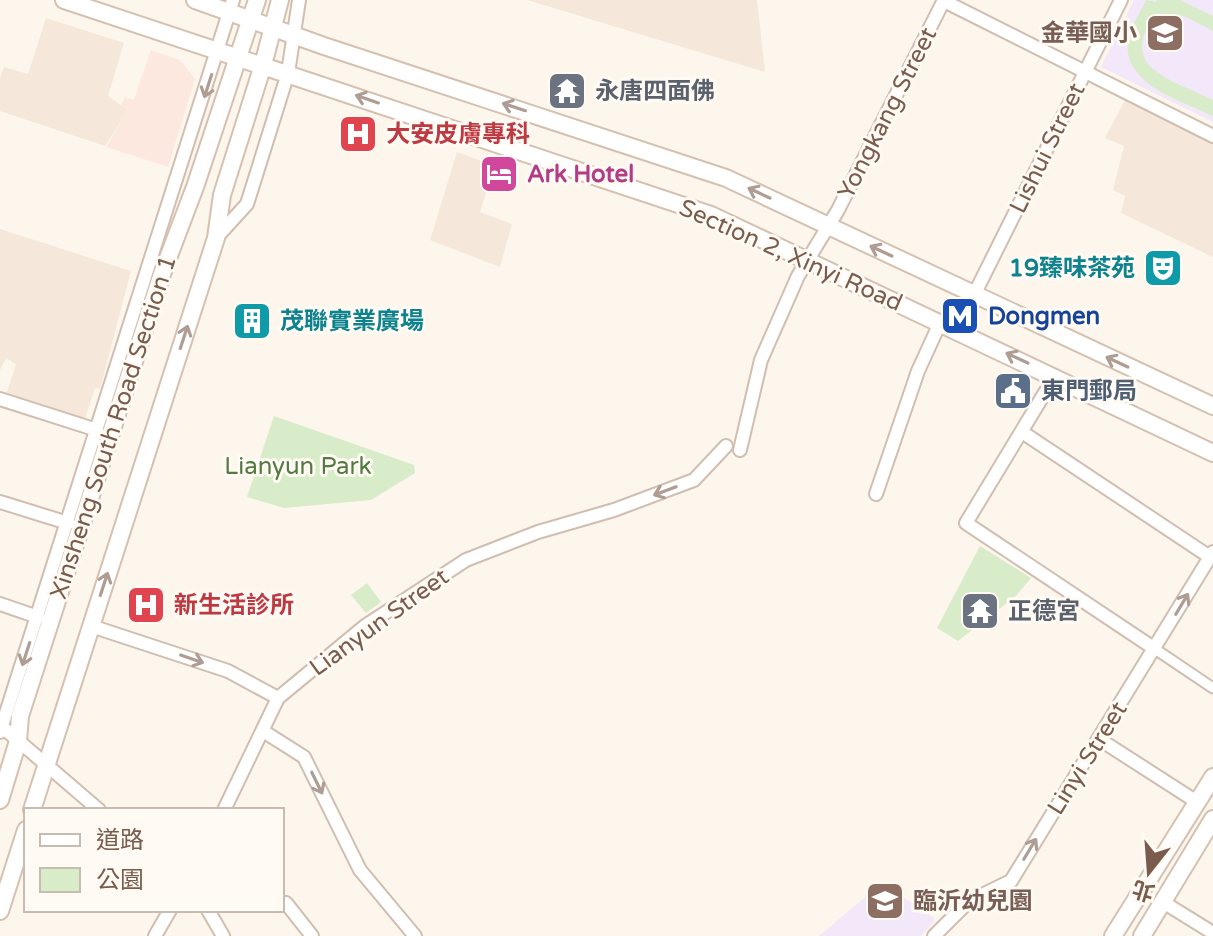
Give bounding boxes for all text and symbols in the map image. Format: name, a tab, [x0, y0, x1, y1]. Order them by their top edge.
school or university icon: 金華國小	[1144, 12, 1186, 54]
place label: 金華國小	[1041, 19, 1137, 48]
street label: Yongkang Street	[832, 23, 943, 204]
temple icon: 永唐四面佛	[546, 70, 588, 112]
one-way arrow	[199, 74, 214, 99]
place label: 永唐四面佛	[595, 77, 715, 106]
street label: Lishui Street	[1003, 78, 1091, 218]
one-way arrow	[355, 91, 380, 106]
one-way arrow	[501, 98, 526, 113]
hospital icon: 大安皮膚專科	[337, 113, 379, 155]
place label: 大安皮膚專科	[386, 120, 530, 149]
hotel icon: Ark Hotel	[478, 153, 520, 195]
place label: Ark Hotel	[527, 160, 634, 189]
one-way arrow	[747, 185, 771, 200]
street label: Section 2, Xinyi Road	[675, 193, 907, 318]
one-way arrow	[870, 243, 894, 258]
theatre icon: 19臻味茶苑	[1142, 247, 1184, 289]
street label: Xinsheng South Road Section 1	[44, 252, 183, 603]
place label: 19臻味茶苑	[1009, 254, 1135, 283]
metro station icon: Dongmen	[939, 295, 981, 337]
building icon: 茂聯實業廣場	[231, 300, 273, 342]
place label: Dongmen	[988, 302, 1100, 331]
place label: 茂聯實業廣場	[280, 307, 424, 336]
one-way arrow	[177, 324, 192, 350]
one-way arrow	[1005, 350, 1029, 365]
one-way arrow	[1105, 354, 1129, 369]
public building icon: 東門郵局	[992, 370, 1034, 412]
place label: 東門郵局	[1041, 377, 1137, 406]
park label: Lianyun Park	[224, 452, 372, 481]
one-way arrow	[653, 485, 678, 499]
street label: Lianyun Street	[304, 562, 454, 683]
one-way arrow	[98, 572, 113, 597]
hospital icon: 新生活診所	[125, 584, 167, 626]
temple icon: 正德宮	[959, 590, 1001, 632]
place label: 新生活診所	[174, 591, 294, 620]
one-way arrow	[1174, 593, 1190, 616]
place label: 正德宮	[1008, 597, 1080, 626]
one-way arrow	[17, 641, 32, 666]
one-way arrow	[179, 652, 204, 667]
street label: Linyi Street	[1041, 696, 1134, 820]
one-way arrow	[310, 771, 325, 795]
legend	[24, 808, 284, 912]
text: 道路	[96, 826, 144, 855]
north arrow	[1109, 832, 1189, 912]
one-way arrow	[1022, 838, 1038, 861]
text: 公園	[96, 866, 144, 895]
text: 北	[1129, 875, 1158, 906]
school or university icon: 臨沂幼兒園	[864, 880, 906, 922]
place label: 臨沂幼兒園	[913, 887, 1033, 916]

